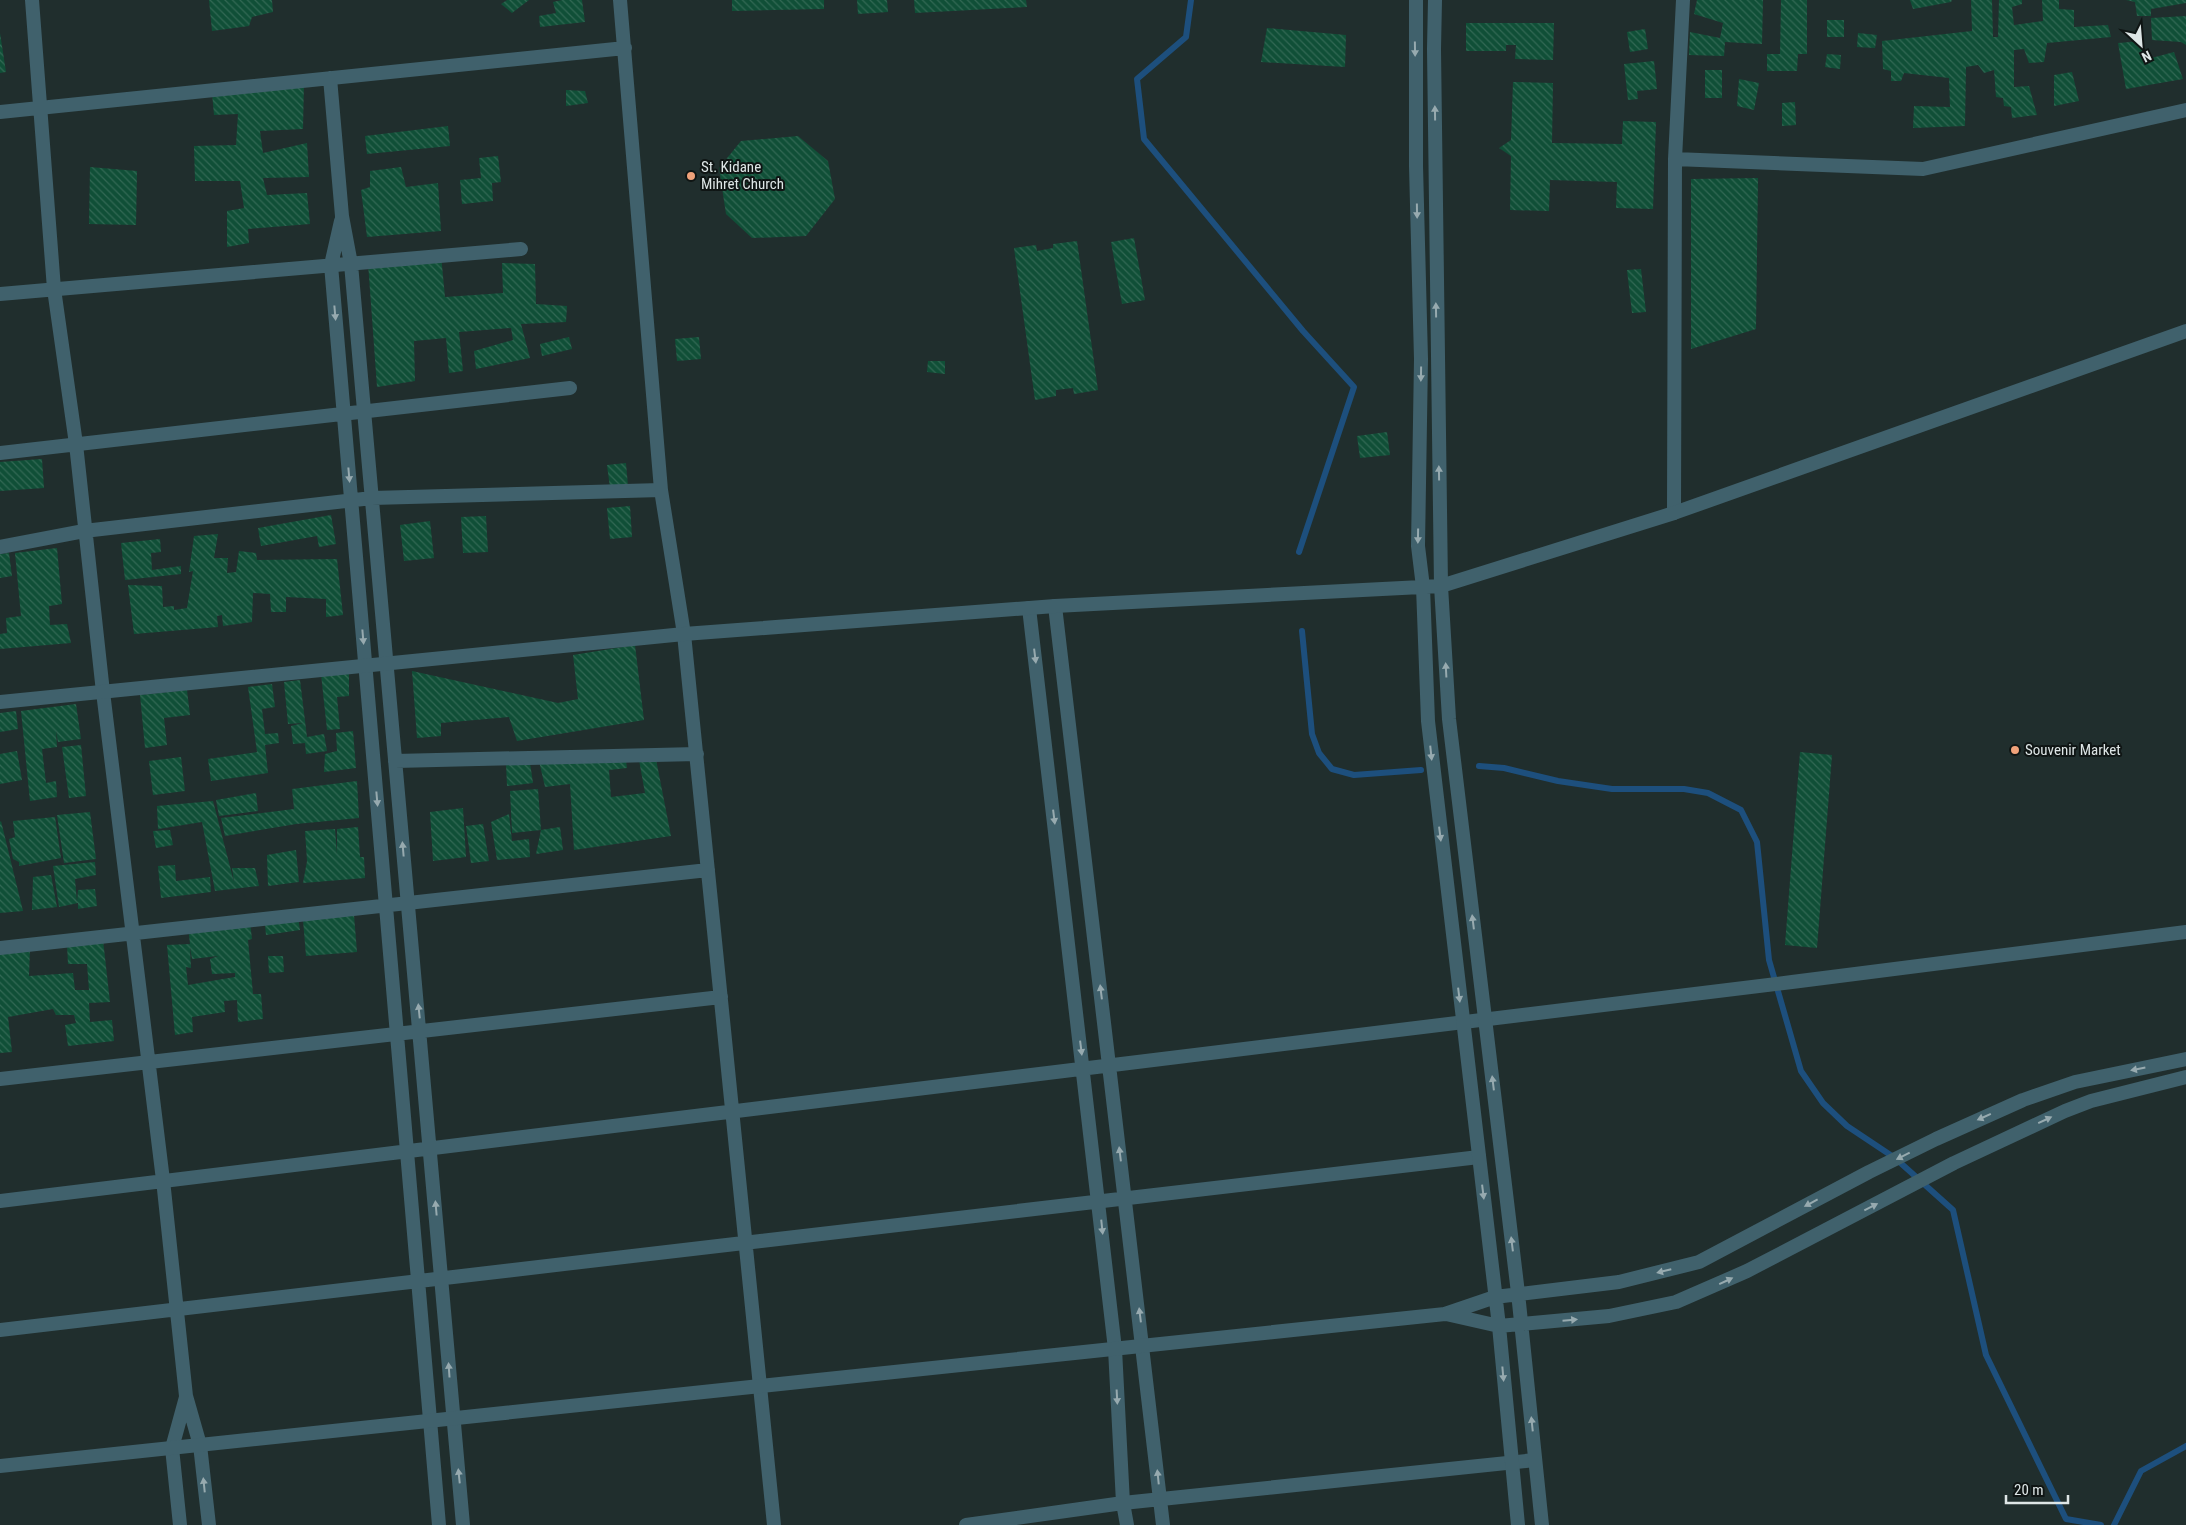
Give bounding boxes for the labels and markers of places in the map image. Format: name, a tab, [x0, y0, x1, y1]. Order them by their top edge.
place label: St. Kidane Mihret Church	[701, 158, 784, 193]
marker: St. Kidane Mihret Church	[685, 170, 697, 182]
place label: Souvenir Market	[2025, 741, 2121, 759]
marker: Souvenir Market	[2009, 744, 2021, 756]

